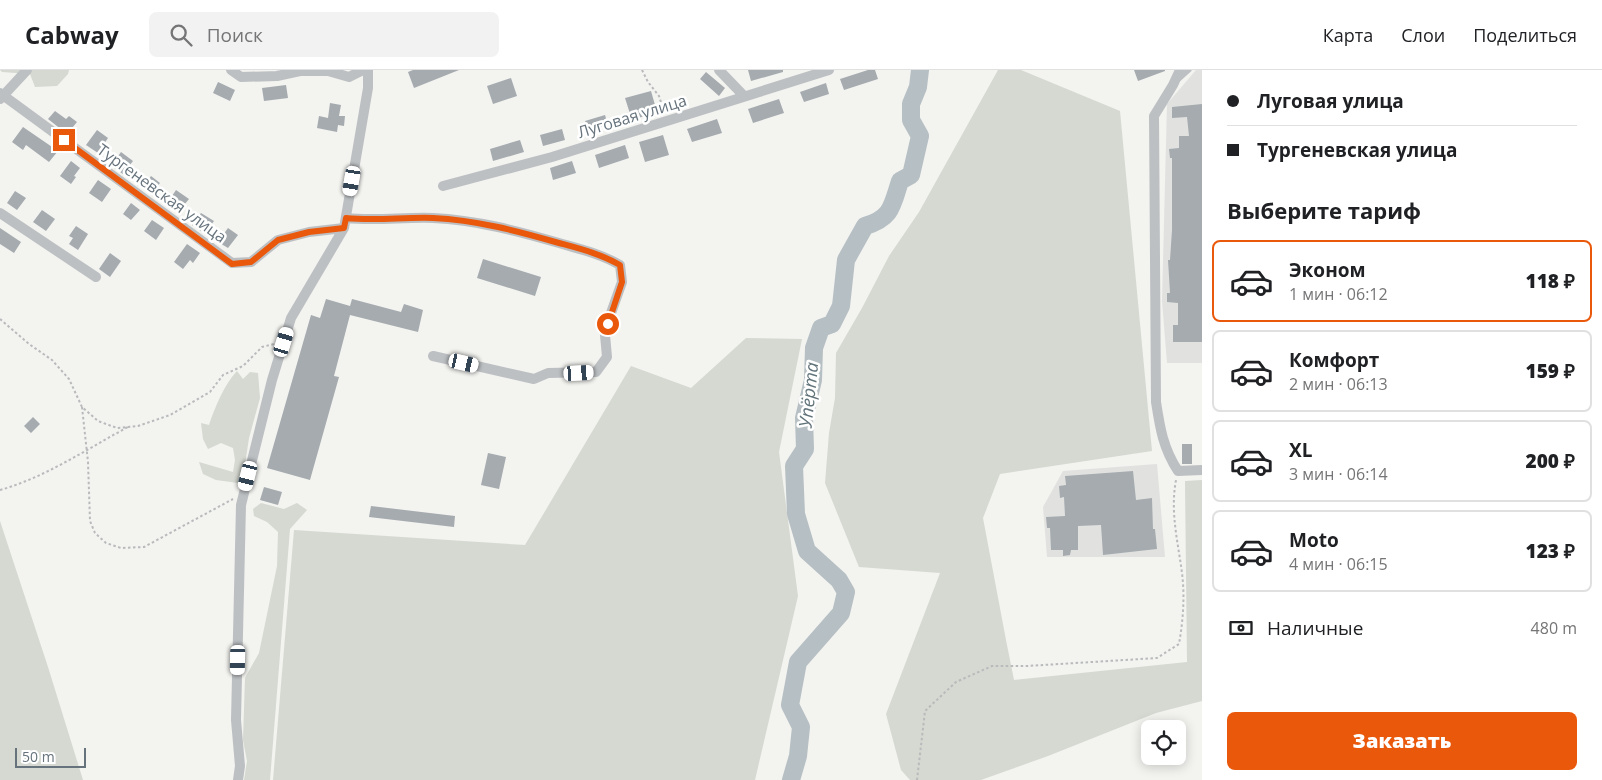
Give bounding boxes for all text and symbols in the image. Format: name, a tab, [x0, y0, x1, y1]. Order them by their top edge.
search box	[149, 12, 499, 57]
text: Cabway	[25, 18, 119, 51]
icon: search	[167, 21, 195, 49]
text: Поиск	[207, 22, 263, 48]
text: Карта	[1323, 23, 1373, 47]
text: Слои	[1401, 23, 1445, 47]
text: Поделиться	[1473, 23, 1577, 47]
text: Луговая улица	[1257, 88, 1404, 114]
street label: Луговая улица	[575, 89, 689, 143]
route end	[53, 129, 75, 151]
text: Тургеневская улица	[1257, 137, 1457, 163]
street label: Тургеневская улица	[93, 139, 231, 247]
car	[342, 165, 361, 197]
text: Выберите тариф	[1227, 195, 1421, 225]
text: Эконом	[1289, 257, 1366, 283]
icon: car	[1229, 259, 1274, 304]
text: 118 ₽	[1526, 268, 1575, 294]
text: 1 мин · 06:12	[1289, 283, 1388, 305]
route start	[597, 313, 619, 335]
car	[272, 325, 295, 359]
text: Комфорт	[1289, 347, 1379, 373]
icon: car	[1229, 349, 1274, 394]
car	[447, 352, 480, 374]
text: 159 ₽	[1526, 358, 1575, 384]
water label: Упёрта	[793, 361, 823, 430]
car	[563, 365, 594, 381]
text: 2 мин · 06:13	[1289, 373, 1388, 395]
text: XL	[1289, 437, 1312, 463]
icon: car	[1229, 439, 1274, 484]
text: 200 ₽	[1526, 448, 1575, 474]
car	[237, 460, 258, 492]
text: 3 мин · 06:14	[1289, 463, 1388, 485]
text: Moto	[1289, 527, 1339, 553]
icon: car	[1229, 529, 1274, 574]
text: 123 ₽	[1526, 538, 1575, 564]
text: 4 мин · 06:15	[1289, 553, 1388, 575]
icon: cash	[1227, 614, 1255, 642]
text: Наличные	[1267, 615, 1363, 641]
text: 480 m	[1531, 617, 1577, 639]
car	[230, 645, 245, 675]
button: Заказать	[1227, 712, 1577, 770]
map controls	[1141, 720, 1186, 765]
button: locate	[1141, 720, 1186, 765]
scale bar	[15, 745, 86, 768]
text: 50 m	[22, 747, 55, 766]

